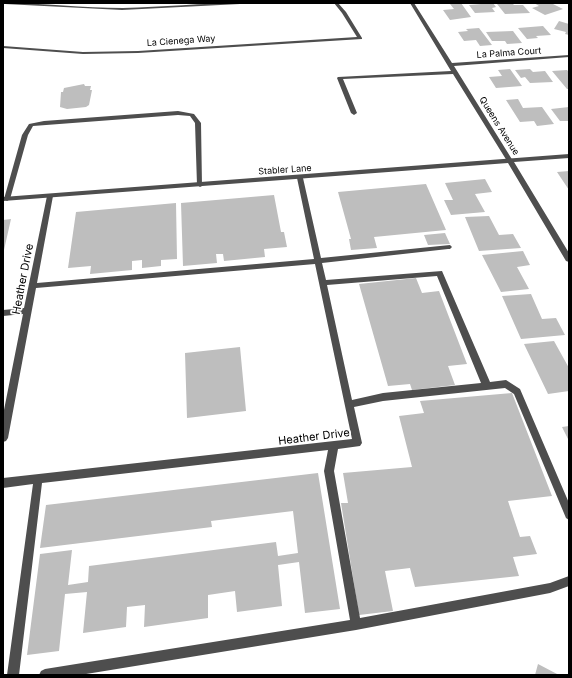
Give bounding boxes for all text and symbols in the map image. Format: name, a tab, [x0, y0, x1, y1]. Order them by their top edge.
street label: La Cienega Way	[146, 33, 216, 49]
street label: La Palma Court	[476, 45, 542, 61]
street label: Queens Avenue	[477, 95, 521, 157]
street label: Stabler Lane	[258, 163, 312, 177]
street label: Heather Drive	[10, 242, 36, 316]
street label: Heather Drive	[278, 426, 350, 448]

